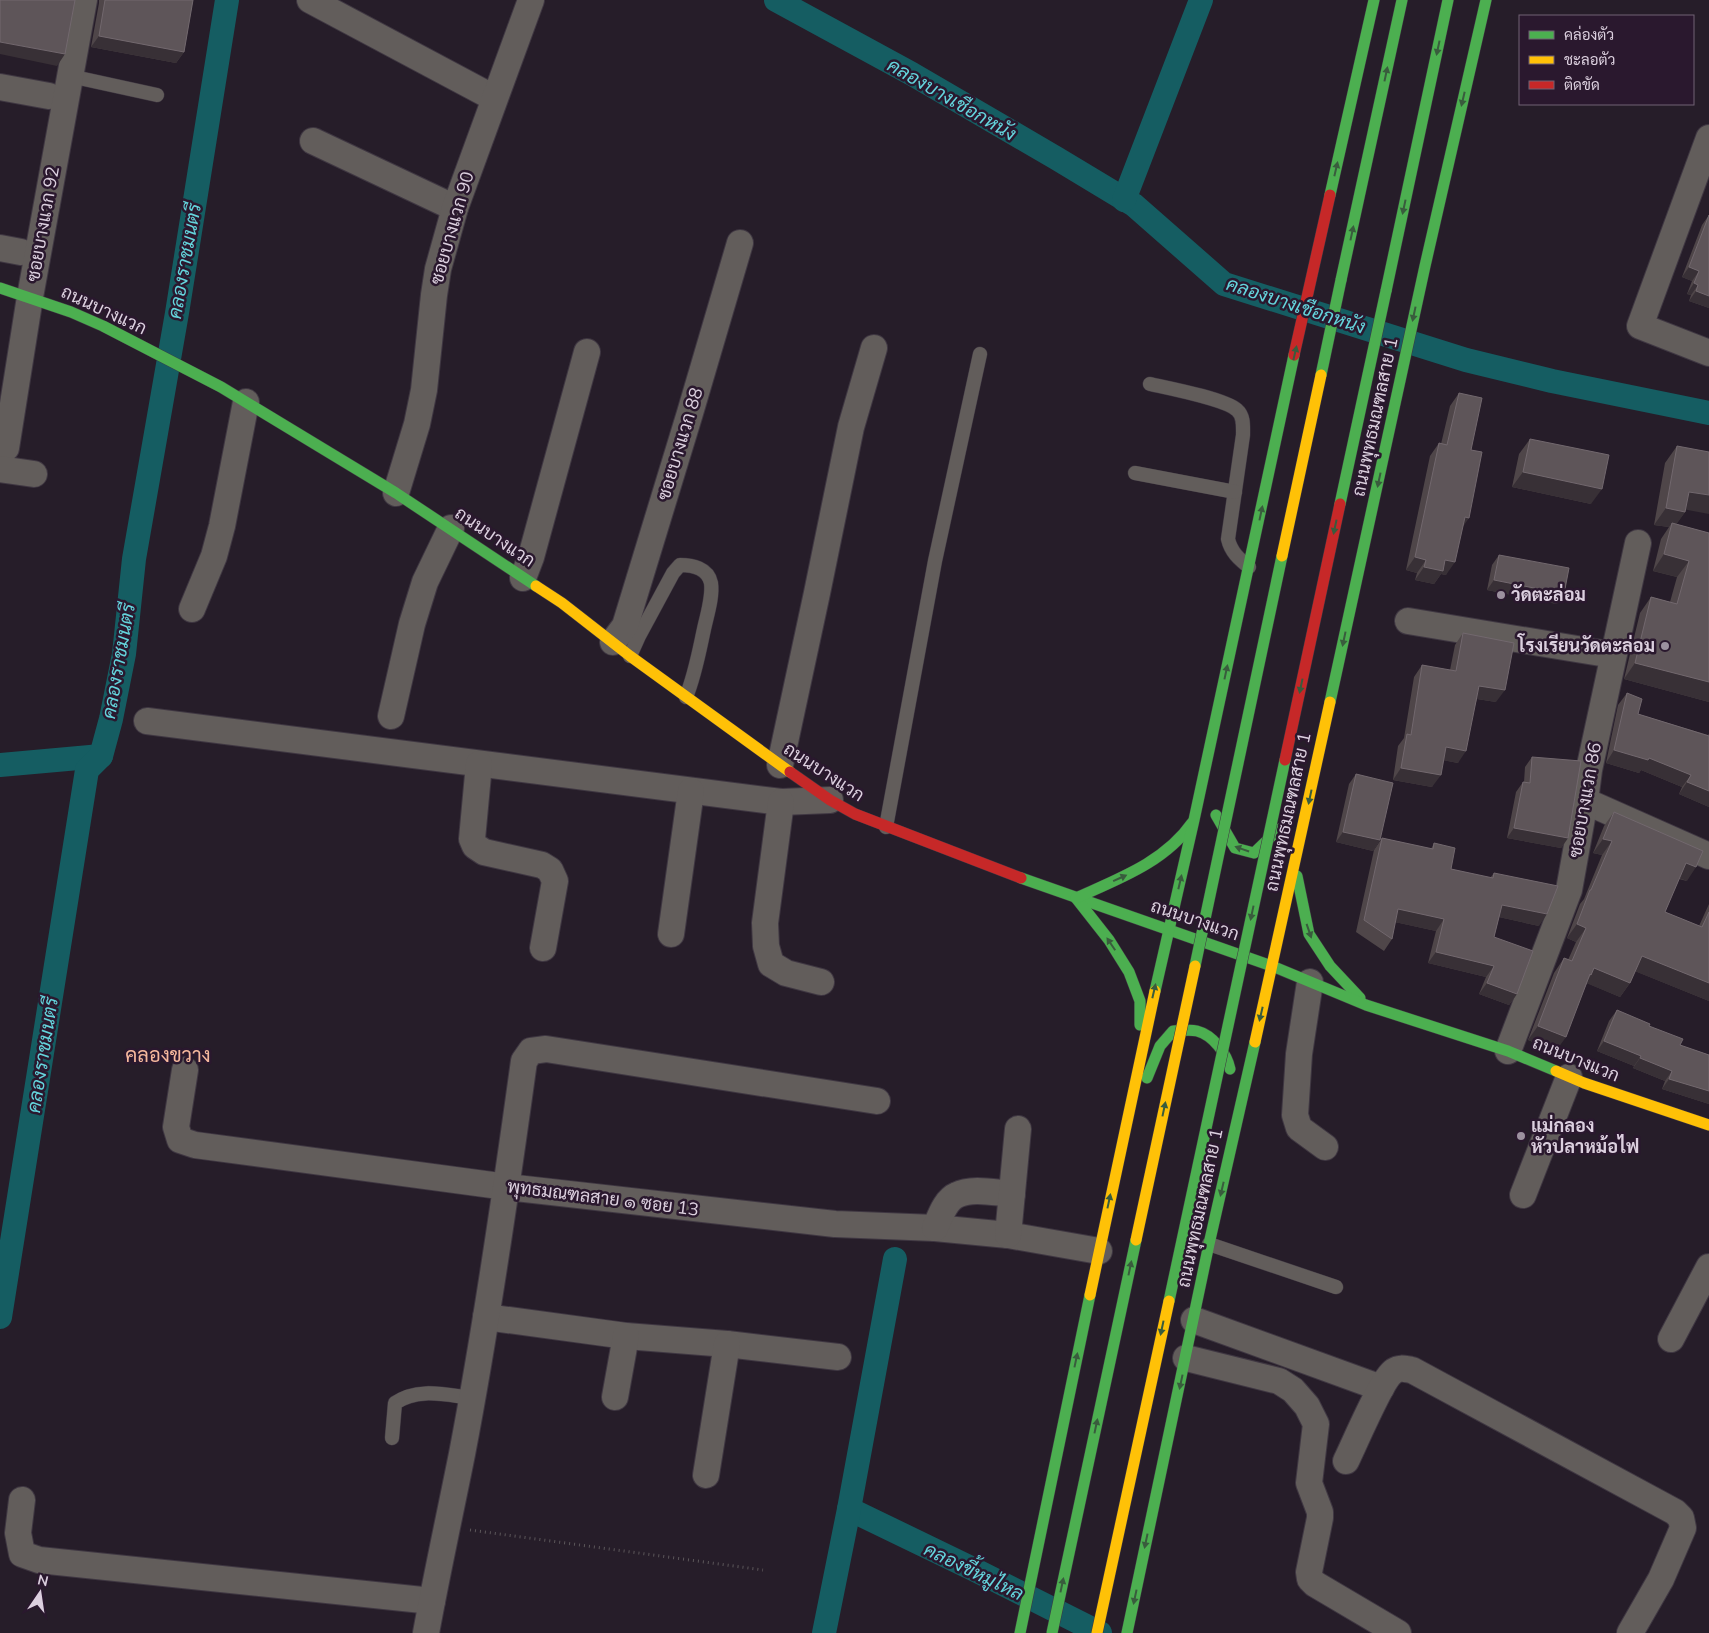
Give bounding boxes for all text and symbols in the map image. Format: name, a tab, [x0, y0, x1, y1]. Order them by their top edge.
legend	[1519, 15, 1694, 105]
text: คล่องตัว	[1564, 25, 1614, 44]
one-way arrow	[1434, 40, 1442, 55]
text: ชะลอตัว	[1564, 50, 1615, 69]
water label: คลองบางเชือกหนัง	[883, 52, 1021, 146]
one-way arrow	[1383, 65, 1391, 81]
text: ติดขัด	[1564, 75, 1600, 94]
one-way arrow	[1459, 91, 1467, 106]
one-way arrow	[1332, 162, 1340, 177]
street label: ซอยบางแวก 92	[21, 164, 64, 283]
street label: ซอยบางแวก 90	[424, 169, 479, 287]
one-way arrow	[1400, 199, 1408, 214]
water label: คลองราชมนตรี	[162, 200, 206, 321]
one-way arrow	[1348, 225, 1356, 240]
water label: คลองบางเชือกหนัง	[1223, 271, 1369, 339]
street label: ถนนบางแวก	[58, 280, 151, 339]
one-way arrow	[1410, 307, 1418, 323]
street label: ถนนพุทธมณฑลสาย 1	[1346, 335, 1404, 499]
one-way arrow	[1291, 345, 1299, 360]
street label: ซอยบางแวก 88	[651, 385, 708, 503]
one-way arrow	[1375, 472, 1383, 487]
street label: ถนนบางแวก	[451, 501, 540, 572]
one-way arrow	[1257, 505, 1265, 521]
one-way arrow	[1331, 519, 1339, 534]
place label: วัดตะล่อม	[1511, 583, 1586, 606]
marker: วัดตะล่อม	[1495, 589, 1507, 601]
water label: คลองราชมนตรี	[96, 600, 140, 721]
one-way arrow	[1340, 631, 1348, 647]
place label: โรงเรียนวัดตะล่อม	[1517, 633, 1655, 657]
marker: โรงเรียนวัดตะล่อม	[1659, 640, 1671, 652]
one-way arrow	[1222, 665, 1230, 680]
one-way arrow	[1297, 678, 1305, 693]
street label: ถนนพุทธมณฑลสาย 1	[1259, 730, 1317, 894]
street label: ถนนบางแวก	[779, 737, 869, 806]
street label: ซอยบางแวก 86	[1563, 740, 1606, 859]
one-way arrow	[1306, 790, 1314, 805]
one-way arrow	[1234, 845, 1249, 853]
one-way arrow	[1113, 874, 1127, 882]
one-way arrow	[1176, 875, 1184, 890]
street label: ถนนบางแวก	[1148, 894, 1242, 945]
one-way arrow	[1248, 905, 1256, 920]
one-way arrow	[1306, 923, 1313, 938]
one-way arrow	[1106, 937, 1116, 951]
one-way arrow	[1150, 983, 1158, 998]
water label: คลองราชมนตรี	[21, 994, 63, 1115]
one-way arrow	[1257, 1006, 1265, 1022]
street label: ถนนบางแวก	[1529, 1031, 1623, 1086]
district label: คลองขวาง	[125, 1042, 211, 1067]
one-way arrow	[1160, 1101, 1168, 1116]
place label: แม่กลอง หัวปลาหม้อไฟ	[1531, 1114, 1639, 1158]
street label: ถนนพุทธมณฑลสาย 1	[1171, 1126, 1229, 1290]
marker: แม่กลอง หัวปลาหม้อไฟ	[1515, 1130, 1527, 1142]
street label: พุทธมณฑลสาย ๑ ซอย 13	[506, 1174, 700, 1222]
one-way arrow	[1218, 1182, 1226, 1197]
one-way arrow	[1105, 1194, 1113, 1209]
one-way arrow	[1126, 1260, 1134, 1275]
one-way arrow	[1158, 1321, 1166, 1336]
one-way arrow	[1072, 1353, 1080, 1368]
one-way arrow	[1177, 1375, 1185, 1390]
one-way arrow	[1092, 1419, 1100, 1434]
water label: คลองขี้หมูไหล	[919, 1531, 1030, 1607]
one-way arrow	[1142, 1534, 1150, 1550]
north arrow	[15, 1568, 65, 1618]
text: N	[36, 1570, 50, 1590]
one-way arrow	[1058, 1578, 1066, 1593]
one-way arrow	[1131, 1590, 1139, 1605]

